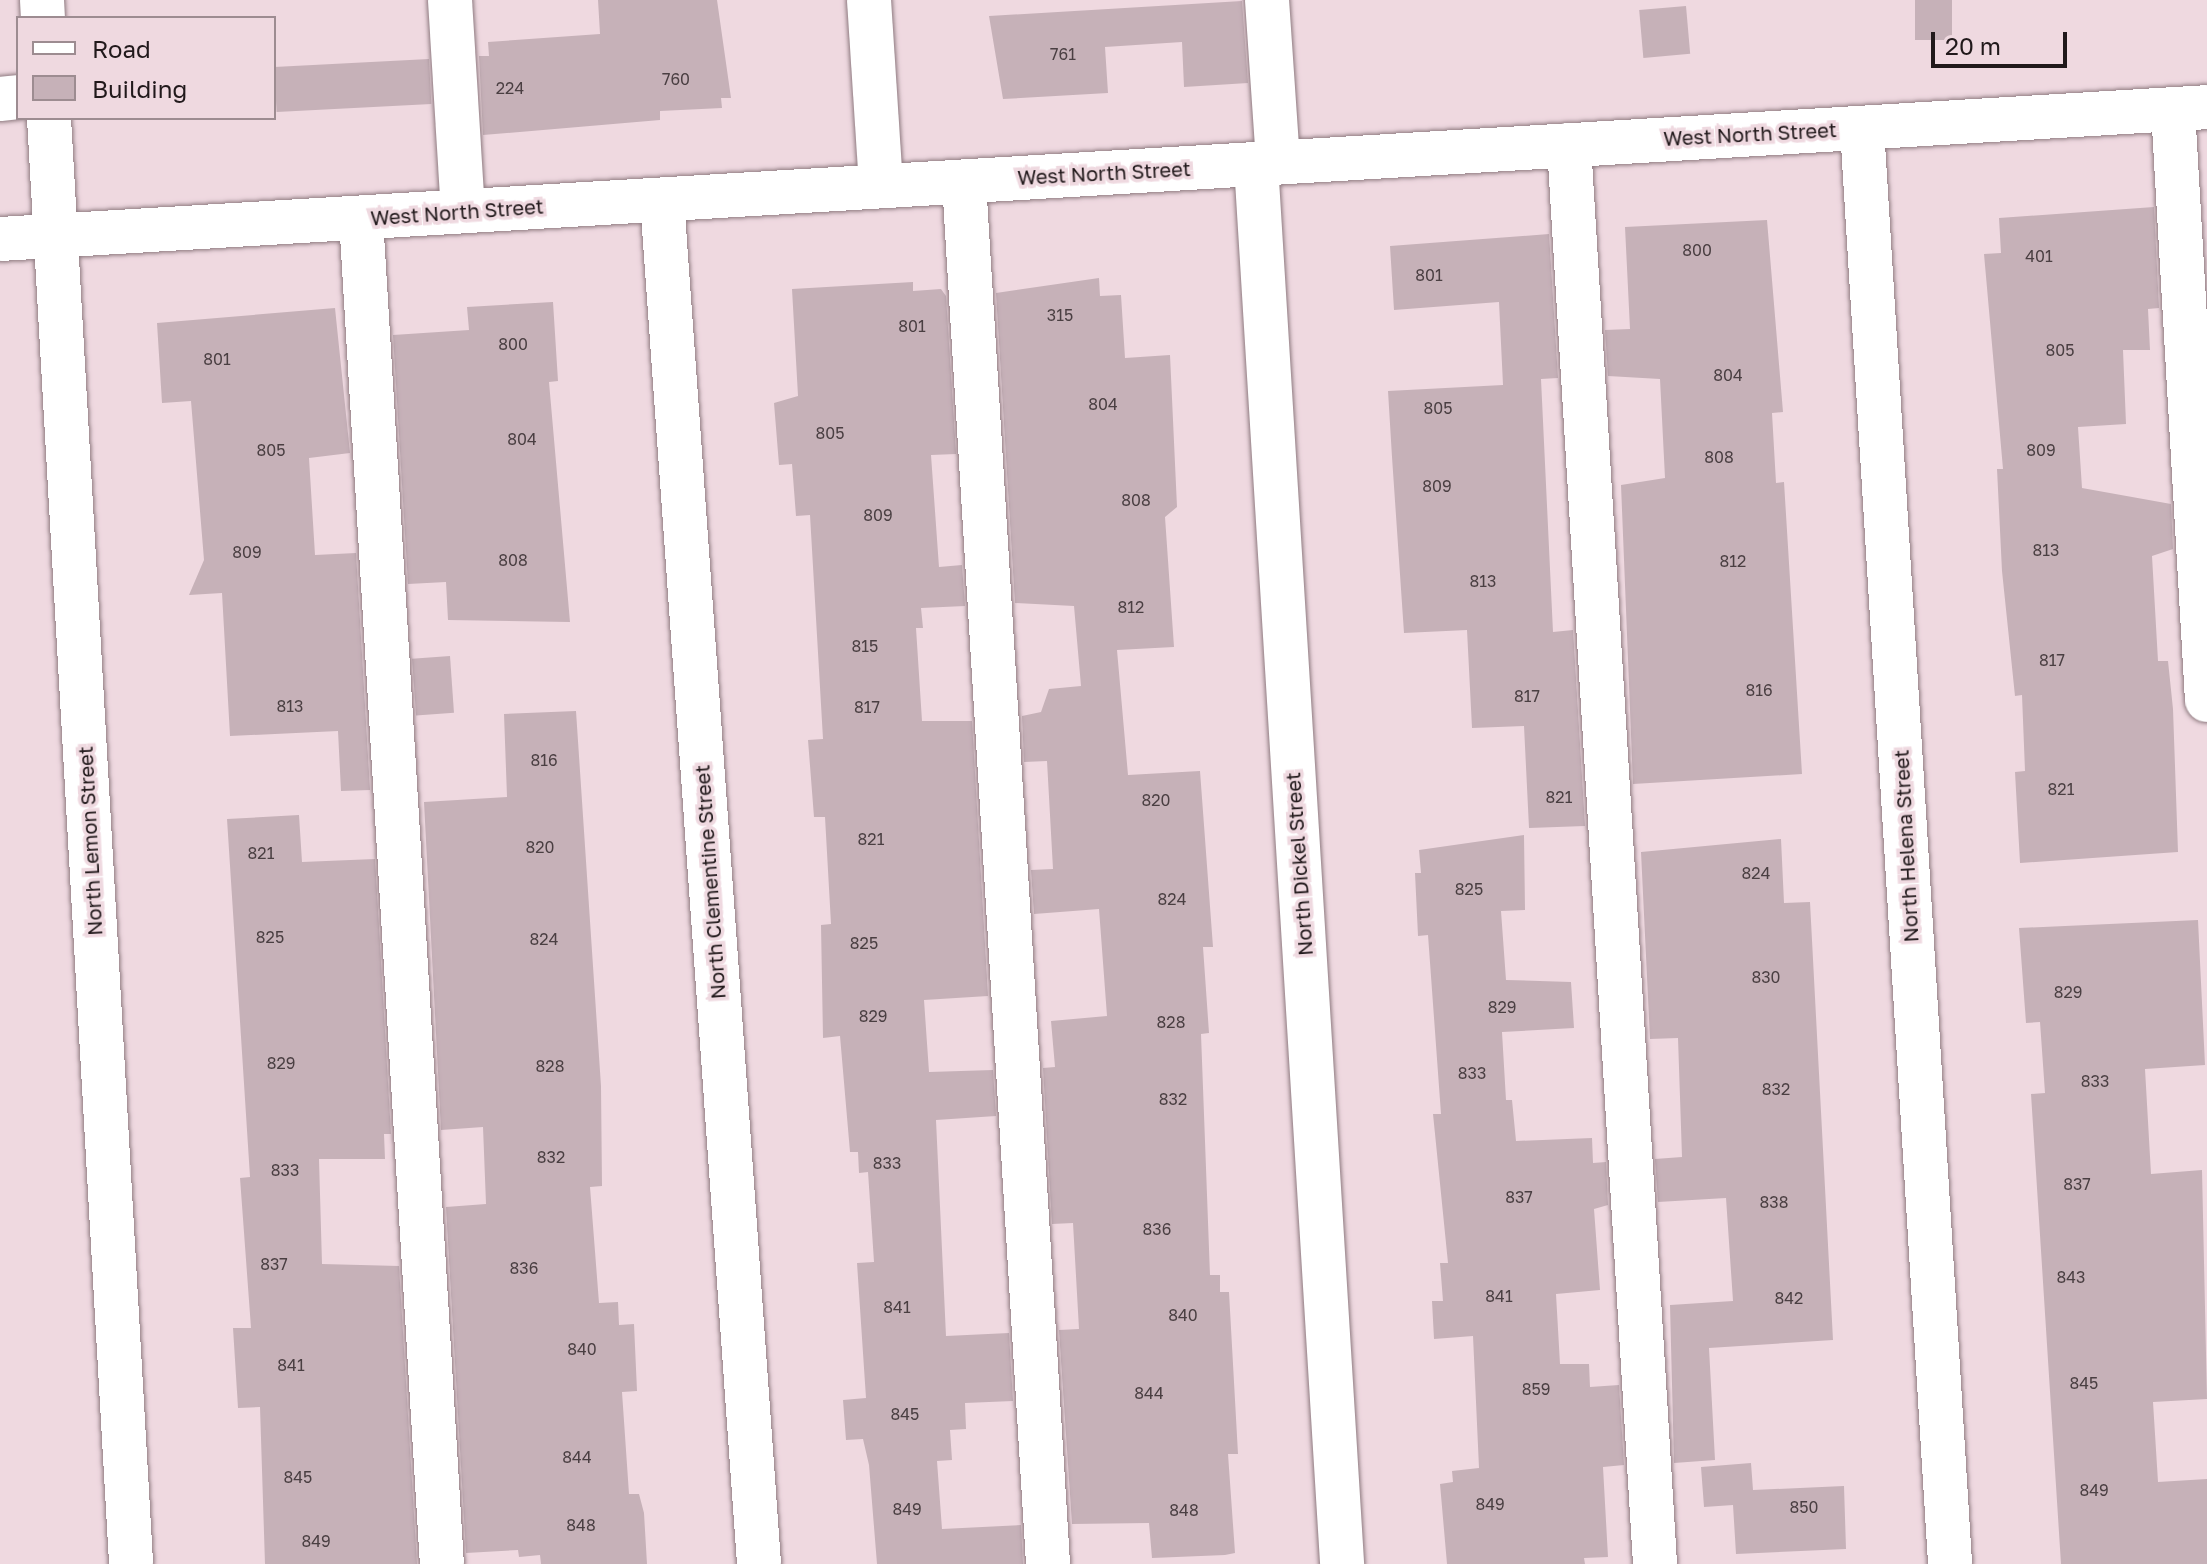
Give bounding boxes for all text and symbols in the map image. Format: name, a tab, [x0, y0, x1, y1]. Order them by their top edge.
legend	[16, 16, 276, 120]
scale bar	[1935, 16, 2071, 66]
text: 20 m	[1945, 31, 2001, 60]
text: Road	[92, 34, 151, 63]
house number: 761	[1050, 44, 1076, 64]
house number: 760	[662, 69, 690, 89]
text: Building	[92, 74, 187, 103]
house number: 224	[496, 78, 524, 98]
street label: West North Street	[1663, 117, 1837, 151]
street label: West North Street	[1017, 156, 1191, 190]
street label: West North Street	[370, 194, 544, 230]
house number: 800	[1682, 240, 1712, 260]
house number: 401	[2025, 246, 2053, 266]
house number: 801	[1415, 265, 1443, 285]
house number: 315	[1047, 305, 1073, 325]
house number: 801	[898, 316, 926, 336]
house number: 800	[498, 334, 528, 354]
house number: 805	[2046, 340, 2074, 360]
house number: 801	[203, 349, 231, 369]
house number: 804	[1713, 365, 1743, 385]
house number: 804	[1088, 394, 1118, 414]
house number: 805	[1424, 398, 1452, 418]
house number: 805	[816, 423, 844, 443]
house number: 804	[507, 429, 537, 449]
house number: 805	[257, 440, 285, 460]
house number: 809	[2026, 440, 2056, 460]
house number: 808	[1704, 447, 1734, 467]
house number: 809	[1422, 476, 1452, 496]
house number: 808	[1121, 490, 1151, 510]
house number: 809	[863, 505, 893, 525]
house number: 813	[2033, 540, 2059, 560]
house number: 809	[232, 542, 262, 562]
house number: 808	[498, 550, 528, 570]
house number: 812	[1720, 551, 1746, 571]
house number: 813	[1470, 571, 1496, 591]
house number: 812	[1118, 597, 1144, 617]
house number: 815	[852, 636, 878, 656]
house number: 817	[2039, 650, 2065, 670]
house number: 816	[1745, 680, 1773, 700]
house number: 817	[1514, 686, 1540, 706]
house number: 813	[277, 696, 303, 716]
house number: 817	[854, 697, 880, 717]
street label: North Lemon Street	[73, 746, 107, 936]
street label: North Helena Street	[1889, 749, 1923, 943]
house number: 816	[530, 750, 558, 770]
street label: North Clementine Street	[690, 764, 730, 1000]
street label: North Dickel Street	[1281, 771, 1317, 957]
house number: 821	[2048, 779, 2074, 799]
house number: 821	[1546, 787, 1572, 807]
house number: 820	[1142, 790, 1170, 810]
house number: 821	[858, 829, 884, 849]
house number: 820	[526, 837, 554, 857]
house number: 821	[248, 843, 274, 863]
house number: 824	[1742, 863, 1770, 883]
house number: 825	[1455, 879, 1483, 899]
house number: 824	[1158, 889, 1186, 909]
house number: 825	[256, 927, 284, 947]
house number: 824	[530, 929, 558, 949]
house number: 825	[850, 933, 878, 953]
house number: 830	[1751, 967, 1781, 987]
house number: 829	[2054, 982, 2082, 1002]
house number: 829	[1488, 997, 1516, 1017]
house number: 829	[859, 1006, 887, 1026]
house number: 828	[1157, 1012, 1185, 1032]
house number: 829	[267, 1053, 295, 1073]
house number: 828	[536, 1056, 564, 1076]
house number: 833	[1458, 1063, 1486, 1083]
house number: 833	[2081, 1071, 2109, 1091]
house number: 832	[1762, 1079, 1790, 1099]
house number: 832	[1159, 1089, 1187, 1109]
house number: 832	[537, 1147, 565, 1167]
house number: 833	[873, 1153, 901, 1173]
house number: 833	[271, 1160, 299, 1180]
house number: 837	[2063, 1174, 2091, 1194]
house number: 837	[1505, 1187, 1533, 1207]
house number: 838	[1760, 1192, 1788, 1212]
house number: 836	[1143, 1219, 1171, 1239]
house number: 837	[260, 1254, 288, 1274]
house number: 836	[510, 1258, 538, 1278]
house number: 843	[2057, 1267, 2085, 1287]
house number: 841	[1485, 1286, 1513, 1306]
house number: 842	[1775, 1288, 1803, 1308]
house number: 841	[883, 1297, 911, 1317]
house number: 840	[1168, 1305, 1198, 1325]
house number: 840	[567, 1339, 597, 1359]
house number: 841	[277, 1355, 305, 1375]
house number: 845	[2070, 1373, 2098, 1393]
house number: 859	[1522, 1379, 1550, 1399]
house number: 844	[1134, 1383, 1164, 1403]
house number: 845	[891, 1404, 919, 1424]
house number: 844	[562, 1447, 592, 1467]
house number: 845	[284, 1467, 312, 1487]
house number: 849	[2079, 1480, 2109, 1500]
house number: 849	[1475, 1494, 1505, 1514]
house number: 850	[1790, 1497, 1818, 1517]
house number: 849	[892, 1499, 922, 1519]
house number: 848	[1169, 1500, 1199, 1520]
house number: 848	[566, 1515, 596, 1535]
house number: 849	[301, 1531, 331, 1551]

